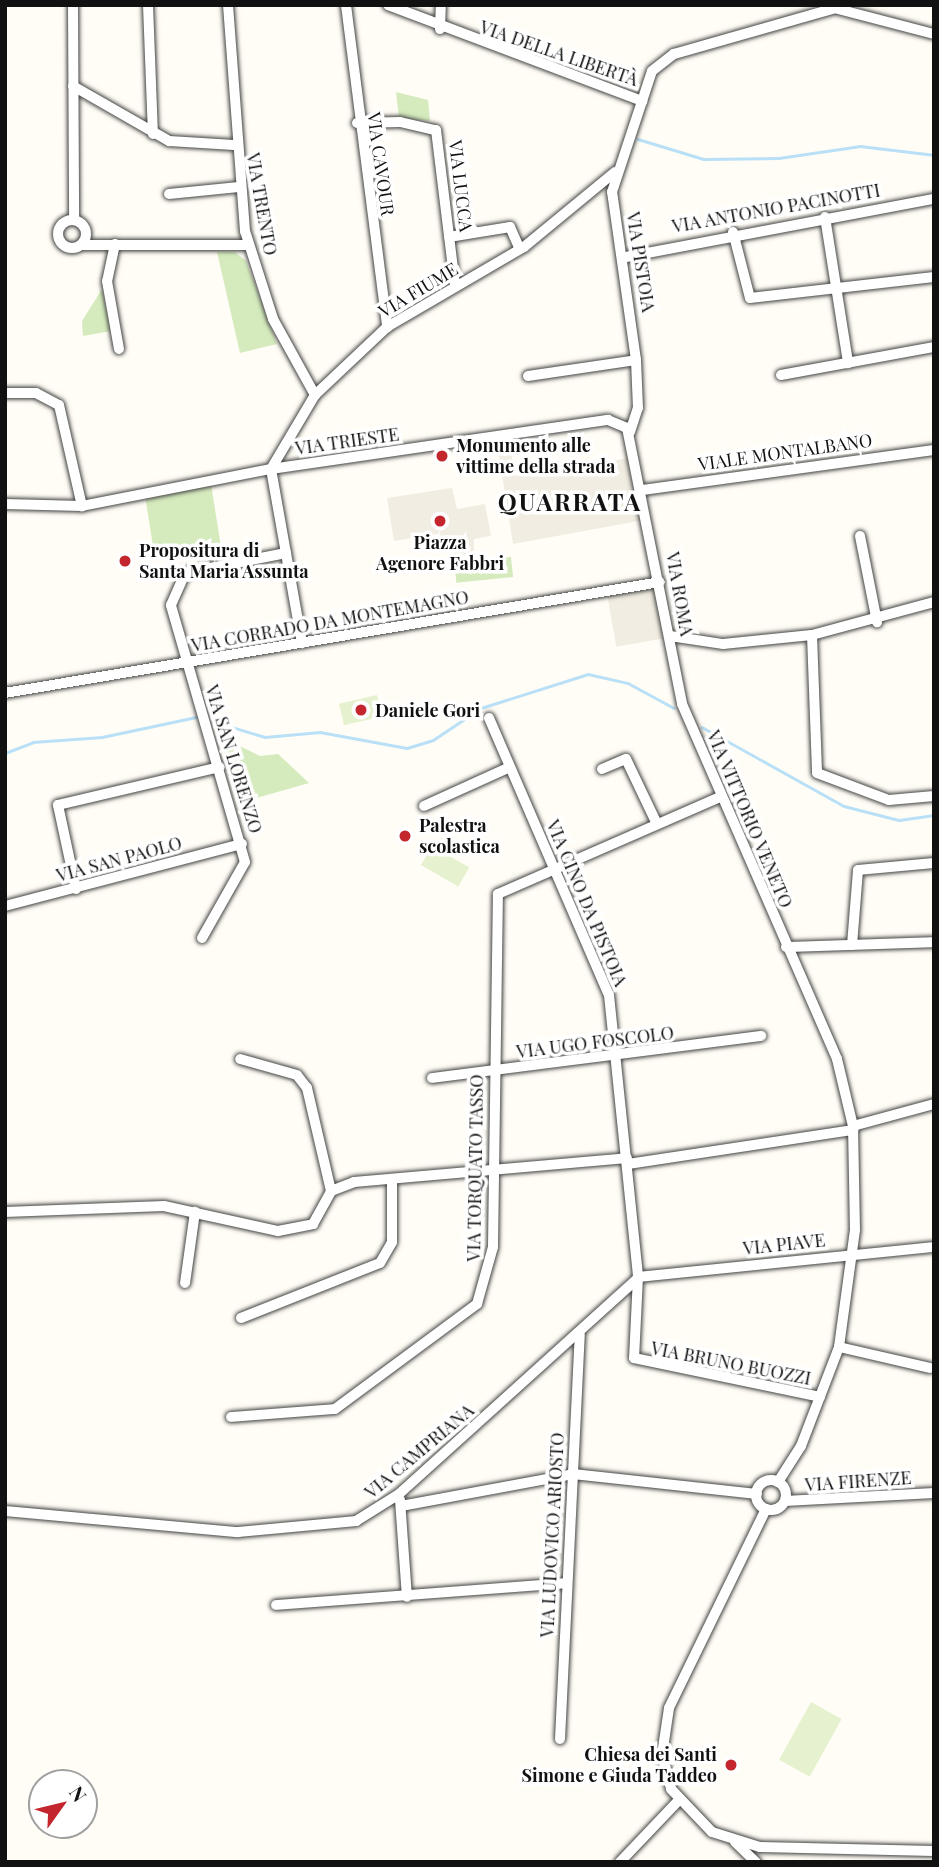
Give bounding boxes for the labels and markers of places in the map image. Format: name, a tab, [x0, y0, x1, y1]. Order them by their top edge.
place label: Monumento alle vittime della strada	[456, 435, 615, 478]
marker: Monumento alle vittime della strada	[434, 448, 450, 464]
marker: Piazza Agenore Fabbri	[432, 513, 448, 529]
place label: Piazza Agenore Fabbri	[376, 532, 504, 574]
place label: Propositura di Santa Maria Assunta	[139, 540, 309, 582]
marker: Propositura di Santa Maria Assunta	[117, 553, 133, 569]
place label: Daniele Gori	[375, 699, 480, 721]
marker: Daniele Gori	[353, 702, 369, 718]
place label: Palestra scolastica	[419, 815, 500, 858]
marker: Palestra scolastica	[397, 828, 413, 844]
place label: Chiesa dei Santi Simone e Giuda Taddeo	[521, 1744, 717, 1786]
marker: Chiesa dei Santi Simone e Giuda Taddeo	[723, 1757, 739, 1773]

